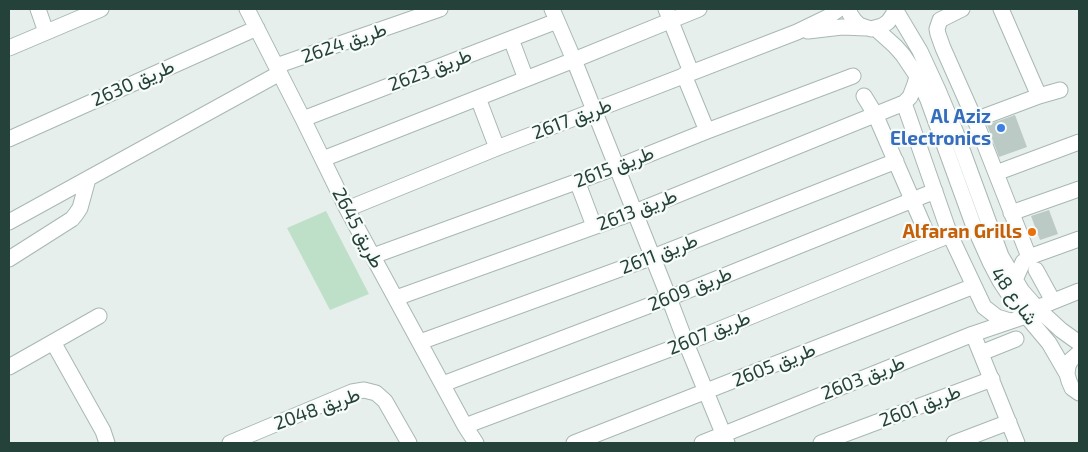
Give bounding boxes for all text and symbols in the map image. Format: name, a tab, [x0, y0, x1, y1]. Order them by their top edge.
street label: طريق 2624	[298, 18, 390, 68]
street label: طريق 2623	[385, 44, 475, 96]
street label: طريق 2630	[88, 55, 178, 111]
street label: طريق 2617	[529, 93, 615, 145]
place label: Al Aziz Electronics	[890, 106, 991, 150]
marker: Al Aziz Electronics	[995, 122, 1007, 134]
street label: طريق 2615	[571, 141, 657, 193]
street label: طريق 2645	[327, 184, 389, 272]
street label: طريق 2613	[594, 184, 680, 236]
place label: Alfaran Grills	[902, 221, 1022, 243]
marker: Alfaran Grills	[1026, 226, 1038, 238]
street label: طريق 2611	[617, 229, 701, 279]
street label: طريق 2609	[645, 262, 735, 316]
street label: شارع 48	[985, 263, 1043, 329]
street label: طريق 2607	[664, 306, 754, 360]
street label: طريق 2605	[729, 338, 819, 392]
street label: طريق 2603	[818, 351, 908, 405]
street label: طريق 2601	[876, 380, 964, 432]
street label: طريق 2048	[271, 383, 363, 435]

